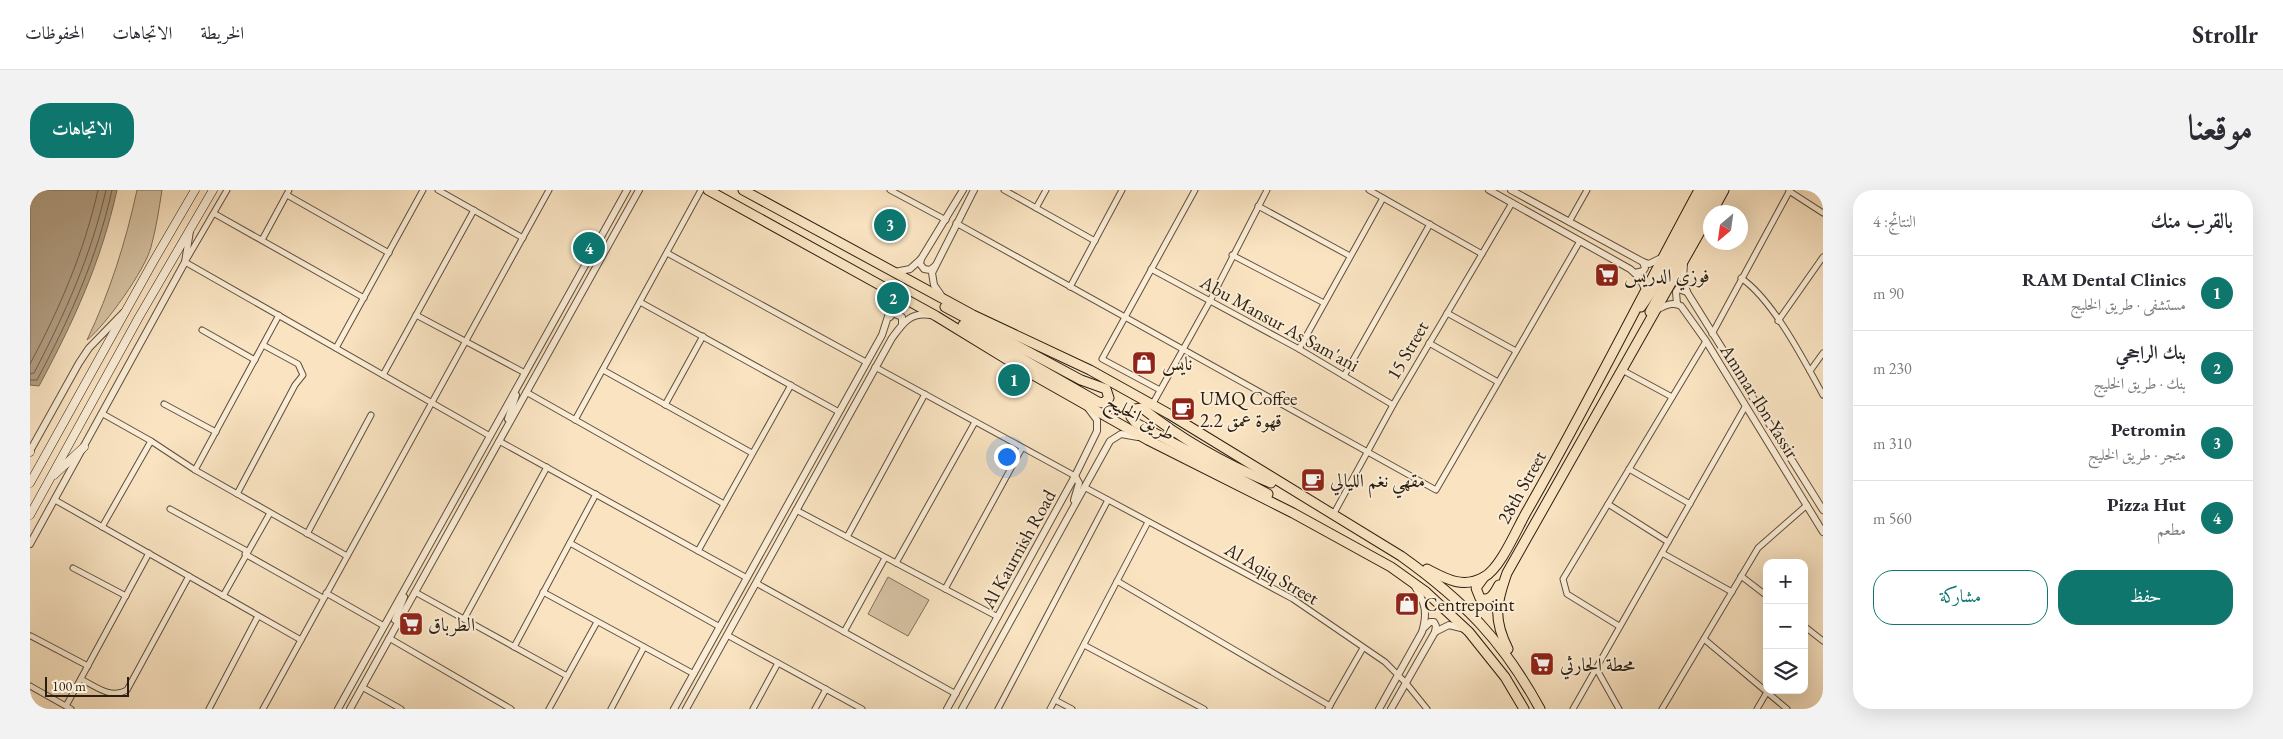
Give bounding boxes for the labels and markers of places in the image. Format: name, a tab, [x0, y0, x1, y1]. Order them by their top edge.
pin: 3	[874, 206, 906, 244]
pin: 4	[573, 229, 605, 267]
supermarket icon: فوزي الدريس	[1594, 262, 1620, 288]
place label: فوزي الدريس	[1624, 263, 1710, 291]
pin: 2	[877, 279, 909, 317]
shop icon: نايس	[1131, 350, 1157, 376]
place label: نايس	[1162, 351, 1192, 377]
pin: 1	[998, 361, 1030, 399]
place label: UMQ Coffee 2.2 قهوة عمق	[1200, 386, 1297, 433]
cafe icon: UMQ Coffee 2.2 قهوة عمق	[1170, 396, 1196, 422]
cafe icon: مقهي نغم الليالي	[1300, 467, 1326, 493]
place label: مقهي نغم الليالي	[1330, 468, 1425, 499]
shop icon: Centrepoint	[1394, 591, 1420, 617]
place label: Centrepoint	[1424, 592, 1515, 617]
supermarket icon: الطرباق	[398, 611, 424, 637]
place label: الطرباق	[428, 612, 475, 637]
supermarket icon: محطة الحارثي	[1529, 651, 1555, 677]
place label: محطة الحارثي	[1560, 652, 1635, 680]

